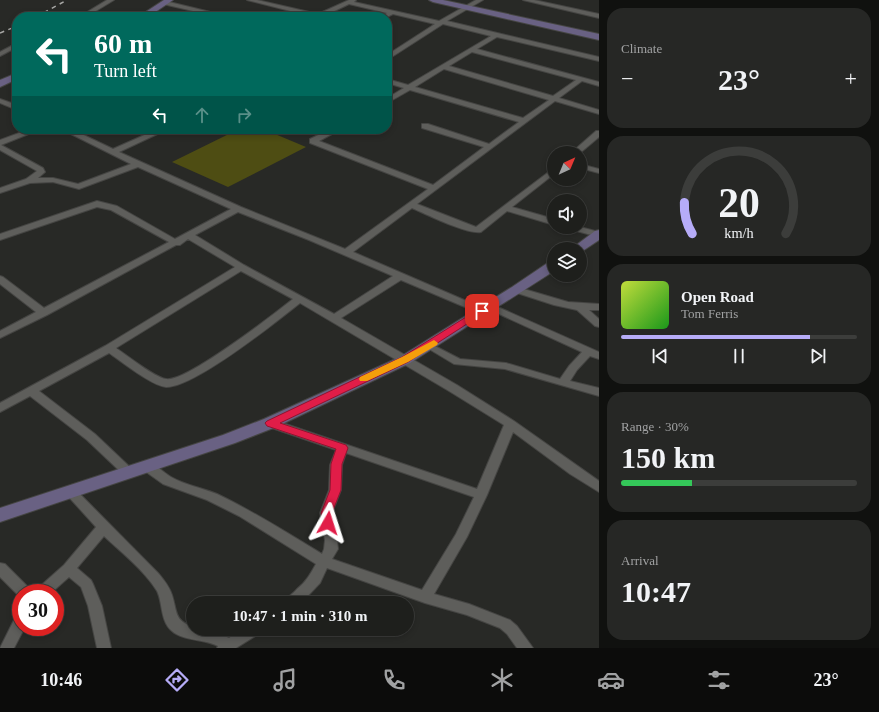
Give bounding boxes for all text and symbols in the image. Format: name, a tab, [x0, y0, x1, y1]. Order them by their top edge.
icon: left	[28, 28, 80, 80]
text: 60 m	[94, 28, 152, 59]
text: Climate	[621, 41, 662, 56]
text: Turn left	[94, 61, 157, 81]
text: 23°	[718, 63, 760, 96]
text: −	[621, 66, 633, 91]
text: +	[845, 66, 857, 91]
icon: left	[149, 104, 171, 126]
icon: ahead	[191, 104, 213, 126]
icon: right	[233, 104, 255, 126]
north arrow	[547, 146, 587, 186]
map controls	[547, 146, 587, 282]
text: 20	[718, 180, 760, 226]
button: sound	[547, 194, 587, 234]
text: km/h	[724, 225, 754, 241]
button: layers	[547, 242, 587, 282]
text: Open Road	[681, 289, 754, 305]
pin	[465, 294, 499, 328]
icon: arrive	[471, 300, 493, 322]
text: Tom Ferris	[681, 306, 738, 321]
icon: previous	[649, 345, 671, 367]
icon: pause	[728, 345, 750, 367]
icon: next	[807, 345, 829, 367]
text: Range · 30%	[621, 419, 689, 434]
text: 150 km	[621, 441, 715, 474]
position arrow	[307, 502, 349, 544]
text: Arrival	[621, 553, 659, 568]
text: 10:47	[621, 575, 691, 608]
speed limit sign: 30	[12, 584, 64, 636]
text: 10:47 · 1 min · 310 m	[233, 608, 368, 624]
icon: directions	[163, 666, 191, 694]
icon: music	[271, 666, 299, 694]
icon: phone	[380, 666, 408, 694]
icon: climate	[488, 666, 516, 694]
icon: car	[597, 666, 625, 694]
icon: filters	[705, 666, 733, 694]
text: 10:46	[40, 670, 82, 690]
text: 23°	[814, 670, 839, 690]

